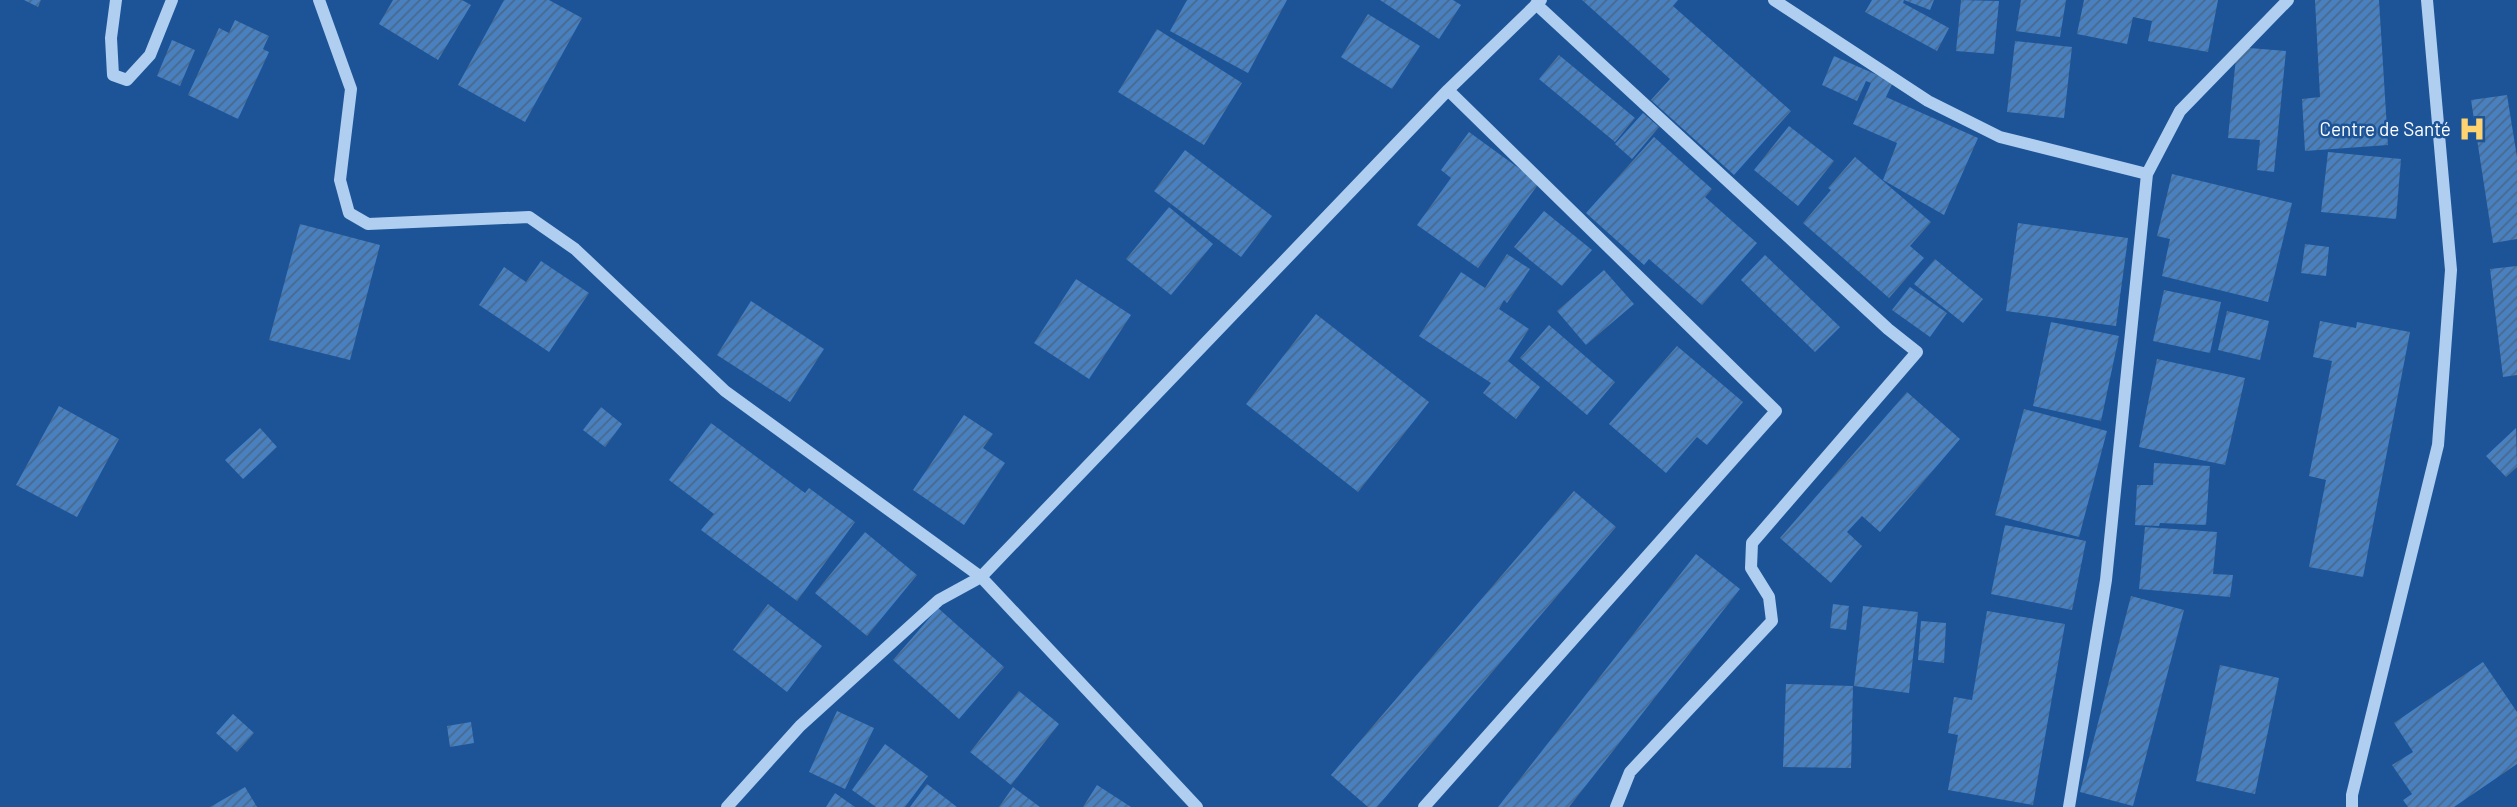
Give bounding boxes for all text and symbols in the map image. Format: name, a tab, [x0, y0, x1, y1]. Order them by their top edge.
hospital icon: Centre de Santé	[2457, 114, 2487, 144]
place label: Centre de Santé	[2319, 117, 2451, 140]

